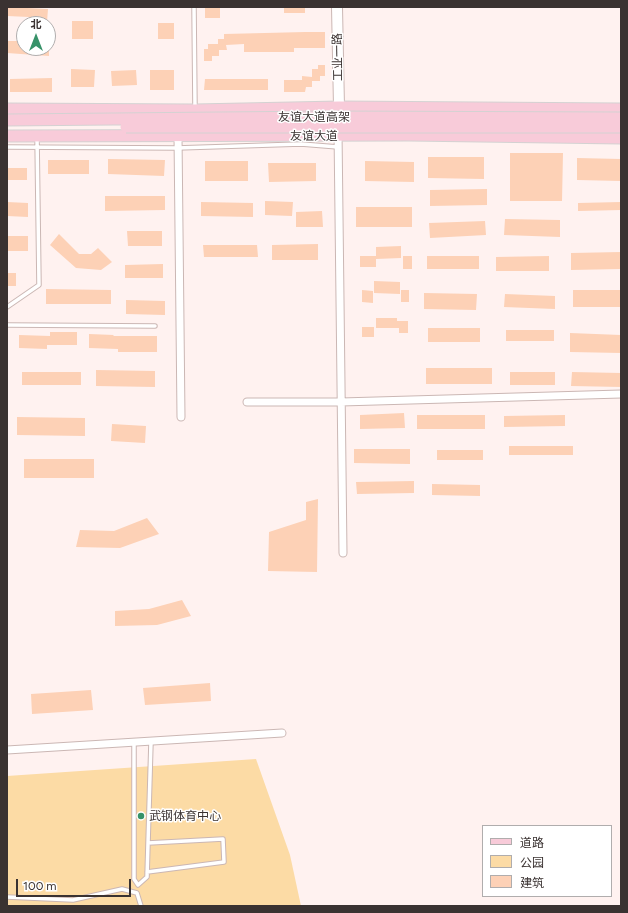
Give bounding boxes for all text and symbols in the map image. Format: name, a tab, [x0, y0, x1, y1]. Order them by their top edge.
north arrow	[16, 16, 56, 56]
text: 北	[31, 18, 42, 31]
street label: 工业一路	[330, 33, 346, 81]
street label: 友谊大道高架	[278, 110, 350, 124]
street label: 友谊大道	[290, 129, 338, 143]
place label: 武钢体育中心	[149, 809, 221, 823]
marker: 武钢体育中心	[136, 811, 146, 821]
legend	[482, 825, 612, 897]
text: 道路	[520, 836, 544, 850]
text: 公园	[520, 856, 544, 870]
scale bar	[18, 871, 133, 897]
text: 建筑	[520, 876, 544, 890]
text: 100 m	[23, 879, 57, 893]

